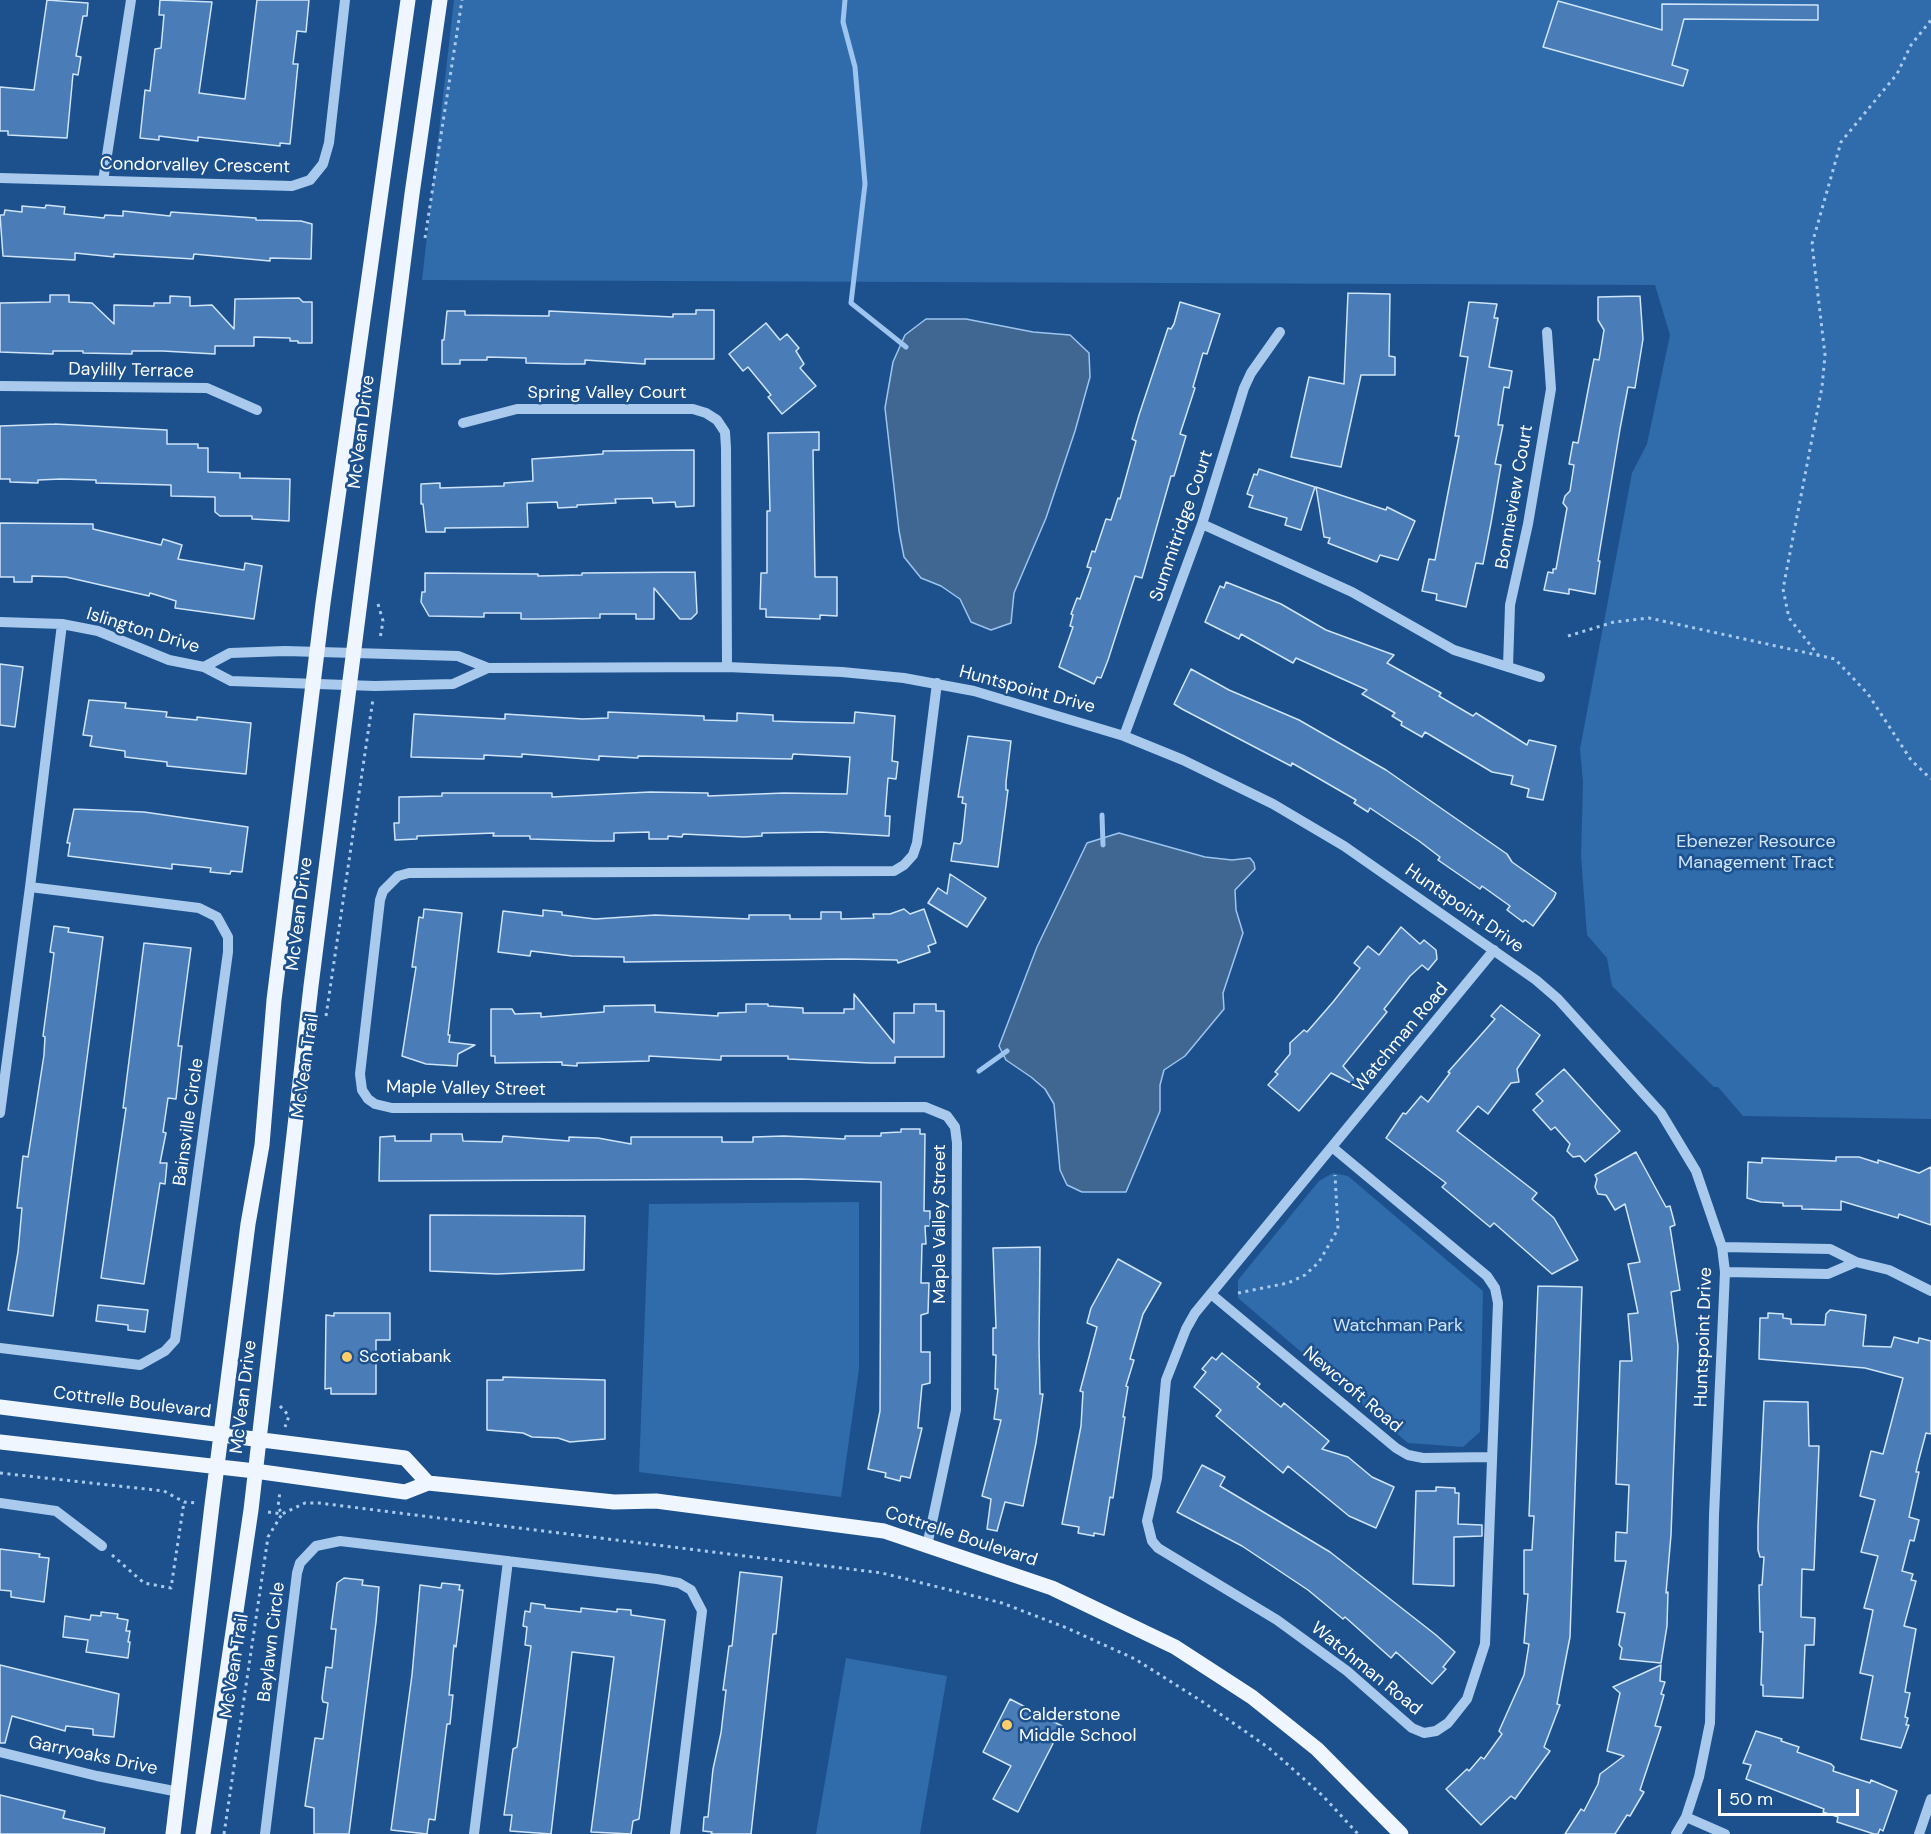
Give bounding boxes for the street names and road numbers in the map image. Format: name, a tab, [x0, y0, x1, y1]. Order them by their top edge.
street label: Condorvalley Crescent	[100, 154, 290, 178]
street label: Daylilly Terrace	[68, 359, 194, 383]
street label: McVean Drive	[344, 374, 380, 490]
street label: Spring Valley Court	[528, 382, 686, 404]
street label: Bonnieview Court	[1492, 423, 1538, 571]
street label: Summitridge Court	[1146, 447, 1218, 605]
street label: Islington Drive	[84, 604, 202, 658]
street label: Huntspoint Drive	[957, 661, 1097, 719]
street label: McVean Drive	[282, 856, 318, 972]
street label: Huntspoint Drive	[1400, 860, 1528, 958]
street label: Watchman Road	[1349, 979, 1453, 1097]
street label: McVean Trail	[288, 1012, 324, 1120]
street label: Bainsville Circle	[169, 1057, 209, 1187]
street label: Maple Valley Street	[386, 1077, 546, 1101]
street label: Maple Valley Street	[929, 1144, 951, 1304]
street label: Huntspoint Drive	[1691, 1267, 1717, 1407]
street label: McVean Drive	[226, 1339, 262, 1455]
street label: Newcroft Road	[1298, 1342, 1406, 1438]
street label: Cottrelle Boulevard	[52, 1383, 212, 1423]
street label: Cottrelle Boulevard	[882, 1502, 1040, 1572]
street label: Baylawn Circle	[254, 1581, 290, 1703]
street label: McVean Trail	[216, 1612, 254, 1720]
street label: Watchman Road	[1306, 1618, 1426, 1720]
street label: Garryoaks Drive	[26, 1732, 160, 1780]

